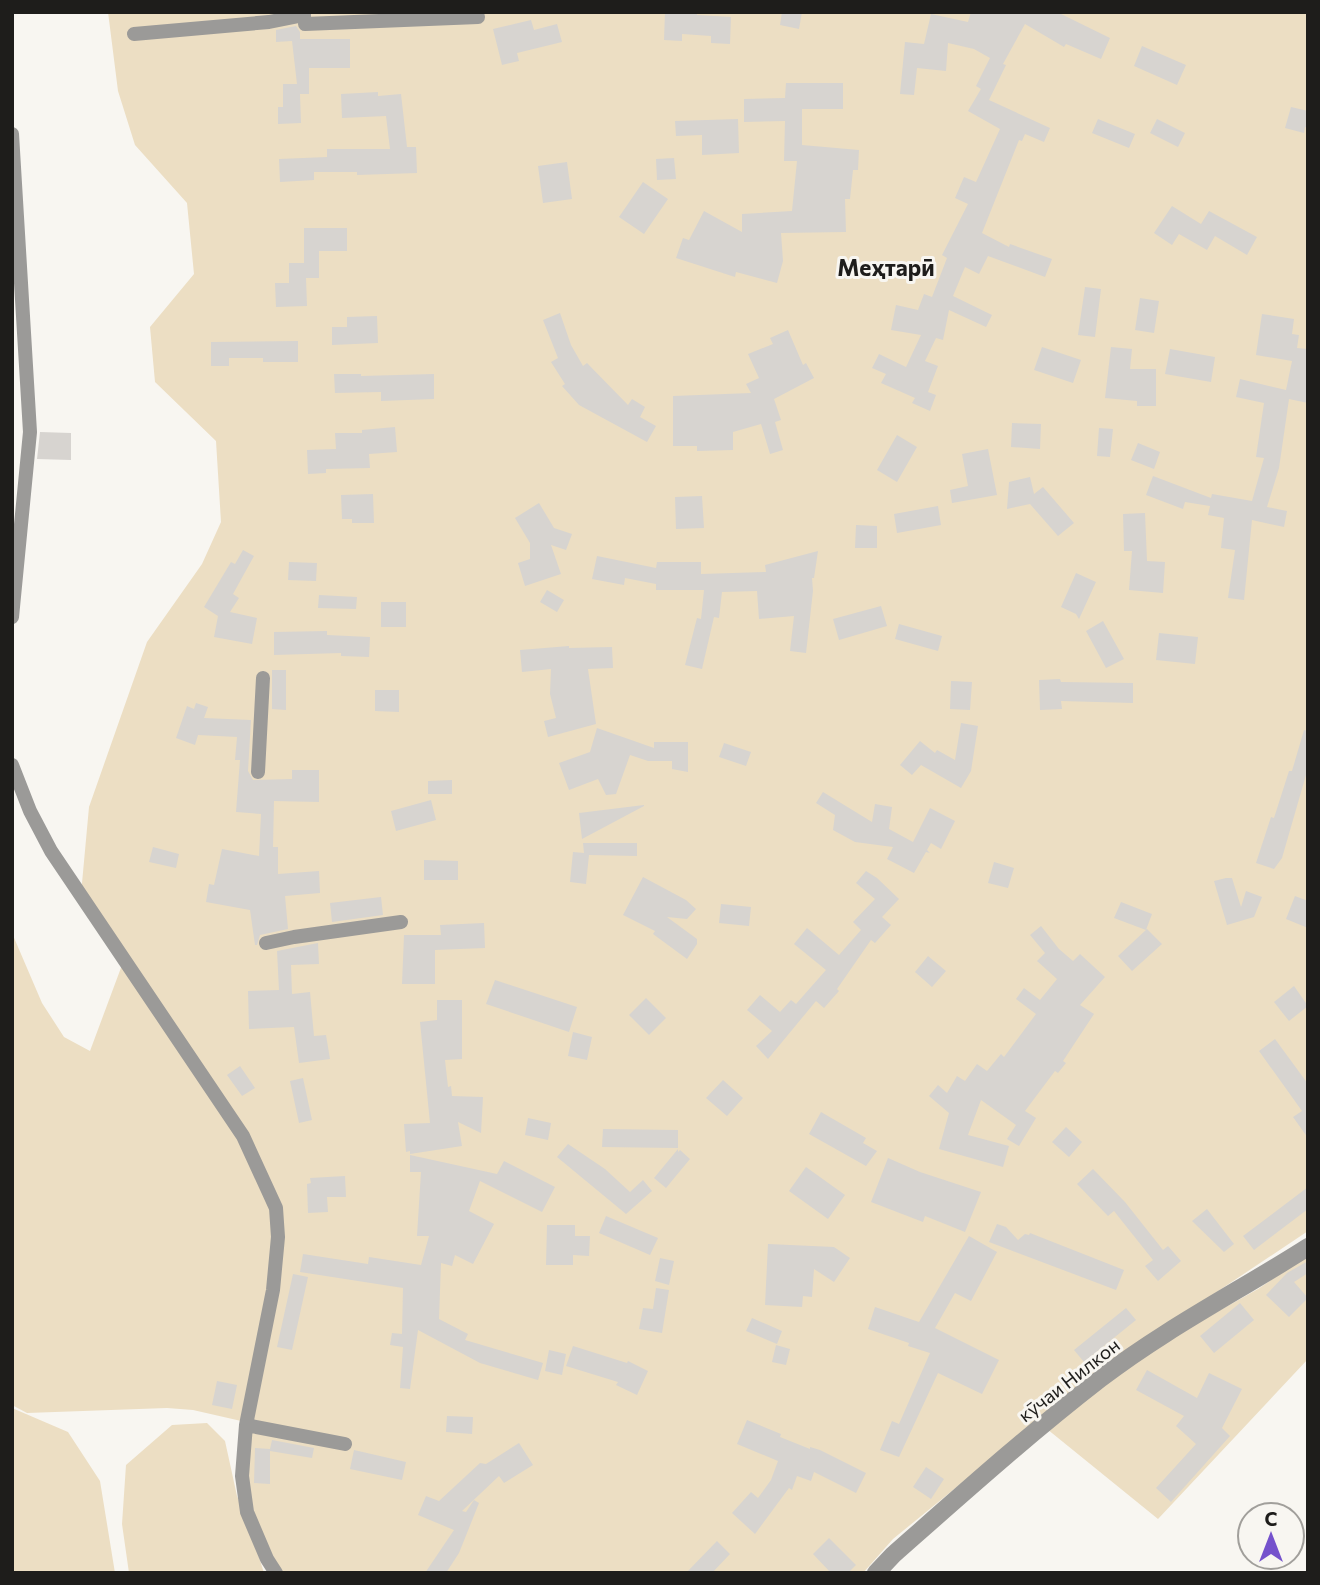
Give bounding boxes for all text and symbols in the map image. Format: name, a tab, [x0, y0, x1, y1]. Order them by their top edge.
district label: Меҳтарӣ	[837, 253, 935, 281]
street label: кӯчаи Нилкон	[1013, 1333, 1124, 1426]
north arrow	[1236, 1501, 1306, 1571]
text: С	[1265, 1507, 1278, 1530]

